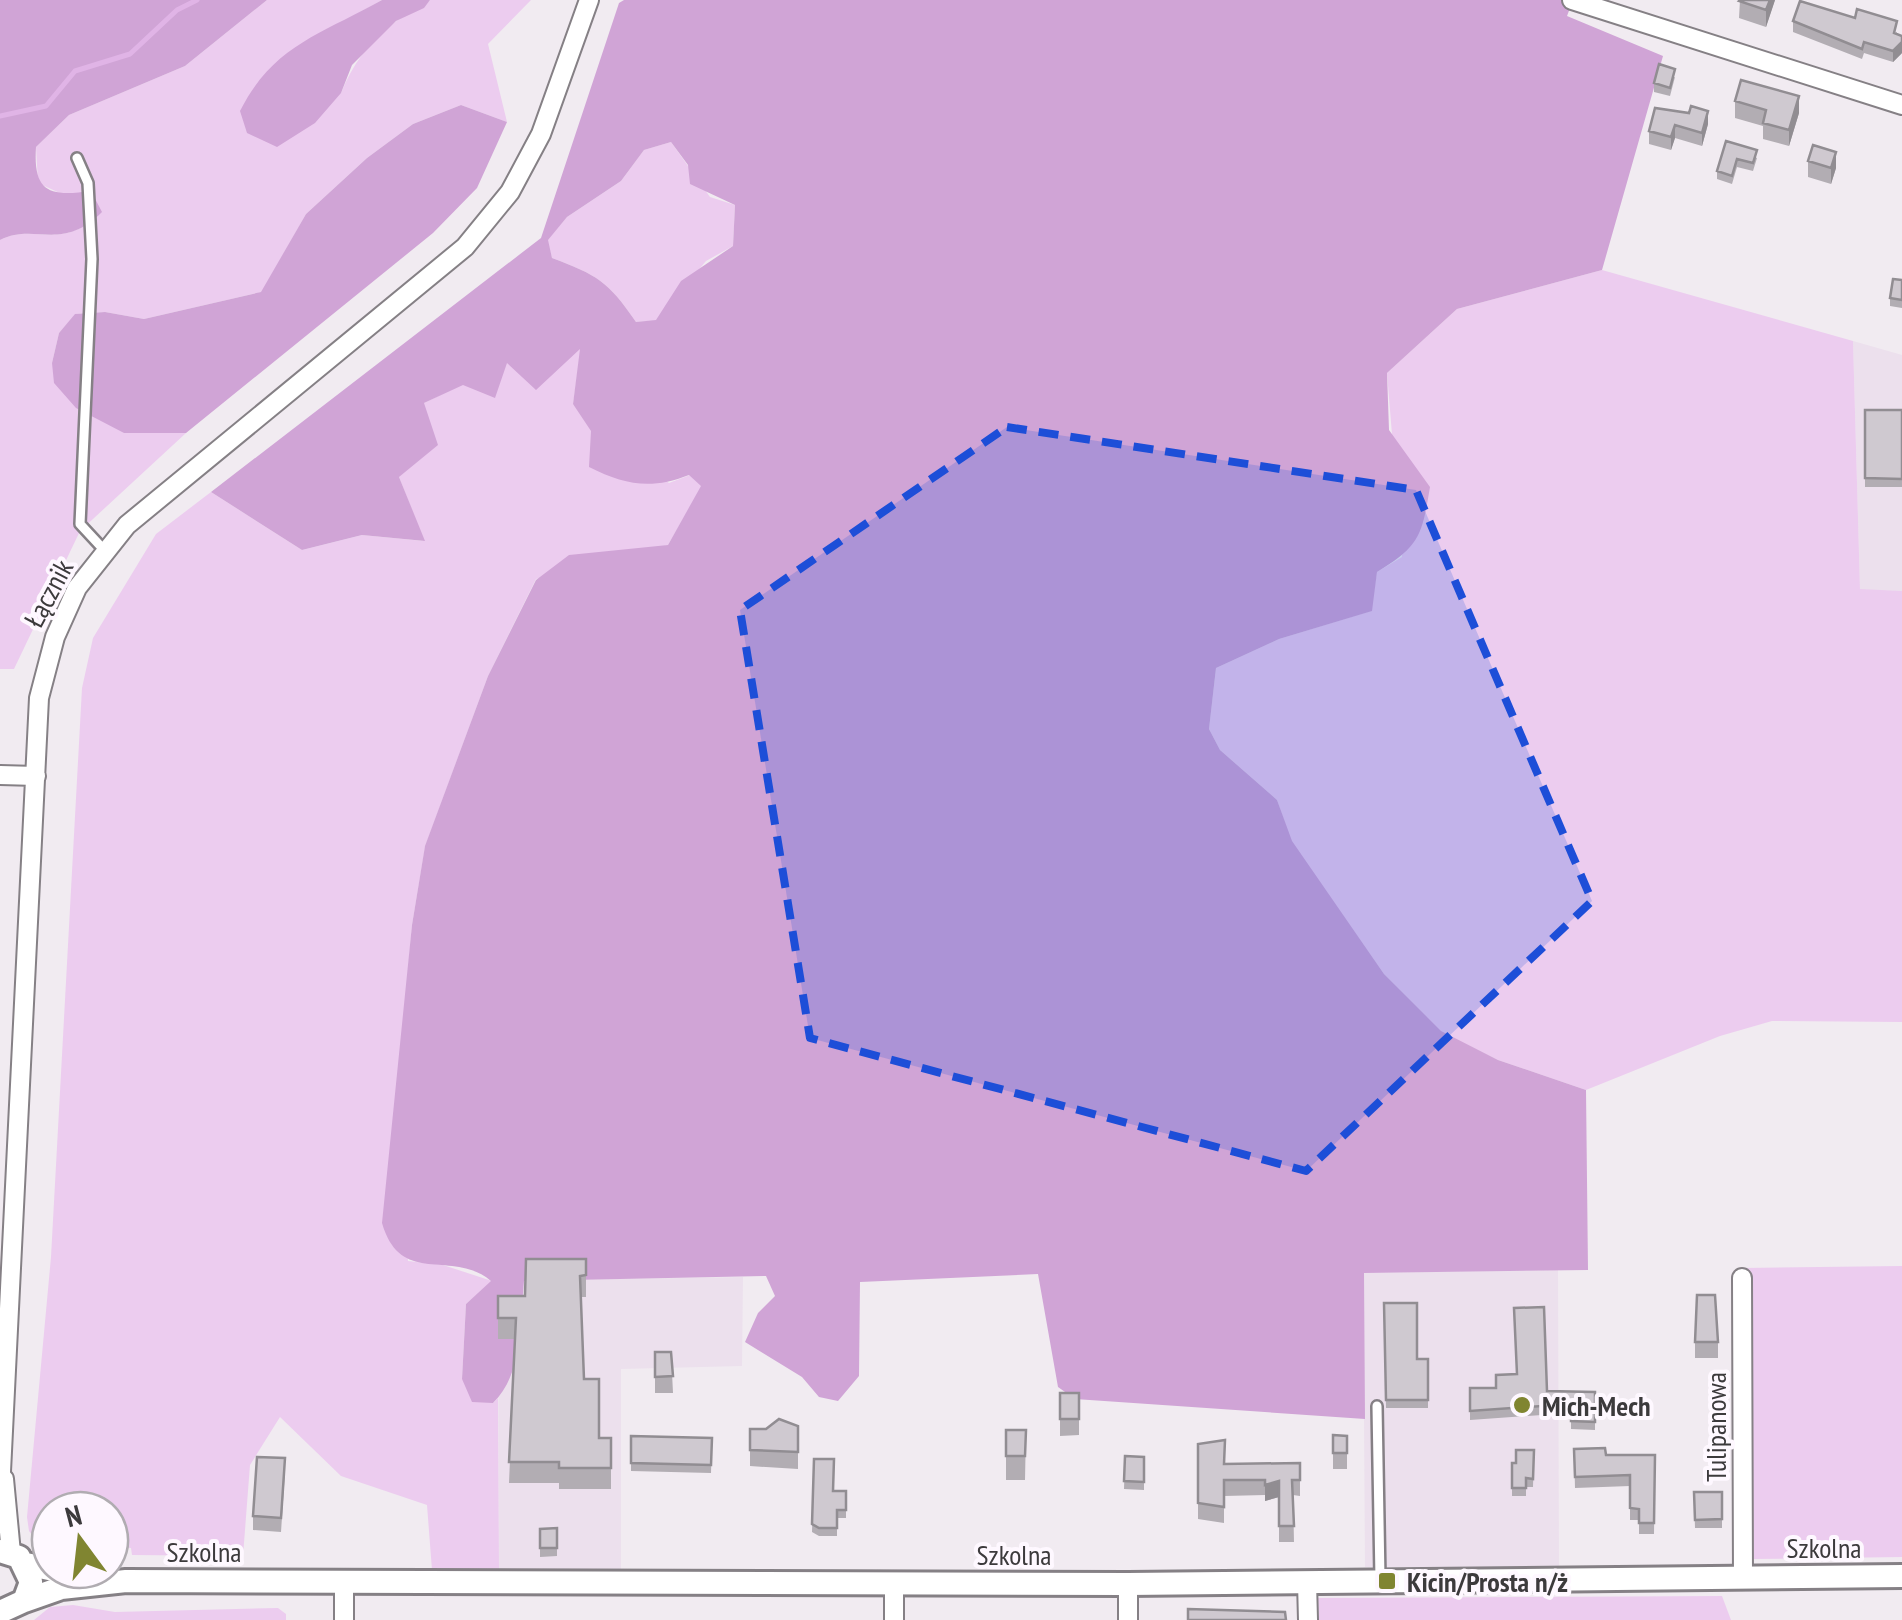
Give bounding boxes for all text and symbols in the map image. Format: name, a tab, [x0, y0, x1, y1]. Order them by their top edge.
street label: Łącznik	[15, 553, 81, 633]
street label: Tulipanowa	[1697, 1372, 1734, 1482]
place label: Mich-Mech	[1542, 1387, 1651, 1424]
marker: Mich-Mech	[1511, 1394, 1533, 1416]
north arrow	[30, 1490, 130, 1590]
text: N	[61, 1496, 85, 1535]
street label: Szkolna	[1787, 1529, 1861, 1566]
street label: Szkolna	[167, 1533, 241, 1570]
street label: Szkolna	[977, 1536, 1051, 1573]
place label: Kicin/Prosta n/ż	[1407, 1563, 1568, 1600]
marker: Kicin/Prosta n/ż	[1376, 1570, 1398, 1592]

